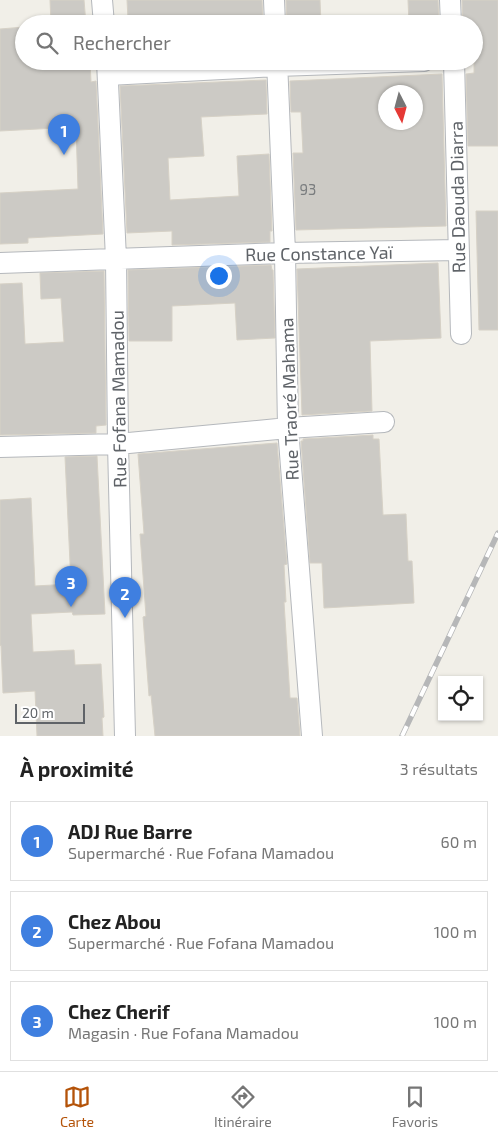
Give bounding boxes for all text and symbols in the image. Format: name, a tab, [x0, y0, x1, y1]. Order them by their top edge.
search box	[15, 15, 483, 70]
icon: search	[33, 29, 61, 57]
text: Rechercher	[73, 31, 171, 54]
north arrow	[378, 85, 423, 130]
pin: 1	[48, 114, 80, 155]
street label: Rue Daouda Diarra	[445, 121, 469, 273]
house number: 93	[300, 180, 316, 198]
street label: Rue Constance Yaï	[245, 241, 394, 265]
your location	[206, 263, 232, 289]
street label: Rue Fofana Mamadou	[105, 310, 131, 488]
street label: Rue Traoré Mahama	[275, 317, 303, 481]
pin: 3	[55, 566, 87, 607]
pin: 2	[109, 577, 141, 618]
map controls	[438, 676, 483, 721]
button: locate	[438, 676, 483, 721]
scale bar	[15, 701, 85, 724]
text: 20 m	[22, 704, 54, 721]
text: À proximité	[20, 756, 134, 781]
text: 3 résultats	[400, 759, 478, 778]
text: ADJ Rue Barre	[68, 820, 192, 843]
text: 1	[34, 832, 40, 851]
text: 60 m	[441, 832, 477, 851]
text: Supermarché · Rue Fofana Mamadou	[68, 843, 334, 862]
text: Chez Abou	[68, 910, 161, 933]
text: 2	[32, 922, 42, 941]
text: 100 m	[434, 922, 477, 941]
text: Supermarché · Rue Fofana Mamadou	[68, 933, 334, 952]
text: Chez Cherif	[68, 1000, 170, 1023]
text: 3	[32, 1012, 42, 1031]
text: 100 m	[434, 1012, 477, 1031]
text: Magasin · Rue Fofana Mamadou	[68, 1023, 299, 1042]
tab: Carte	[60, 1083, 94, 1130]
tab: Itinéraire	[214, 1083, 272, 1130]
tab: Favoris	[392, 1083, 438, 1130]

